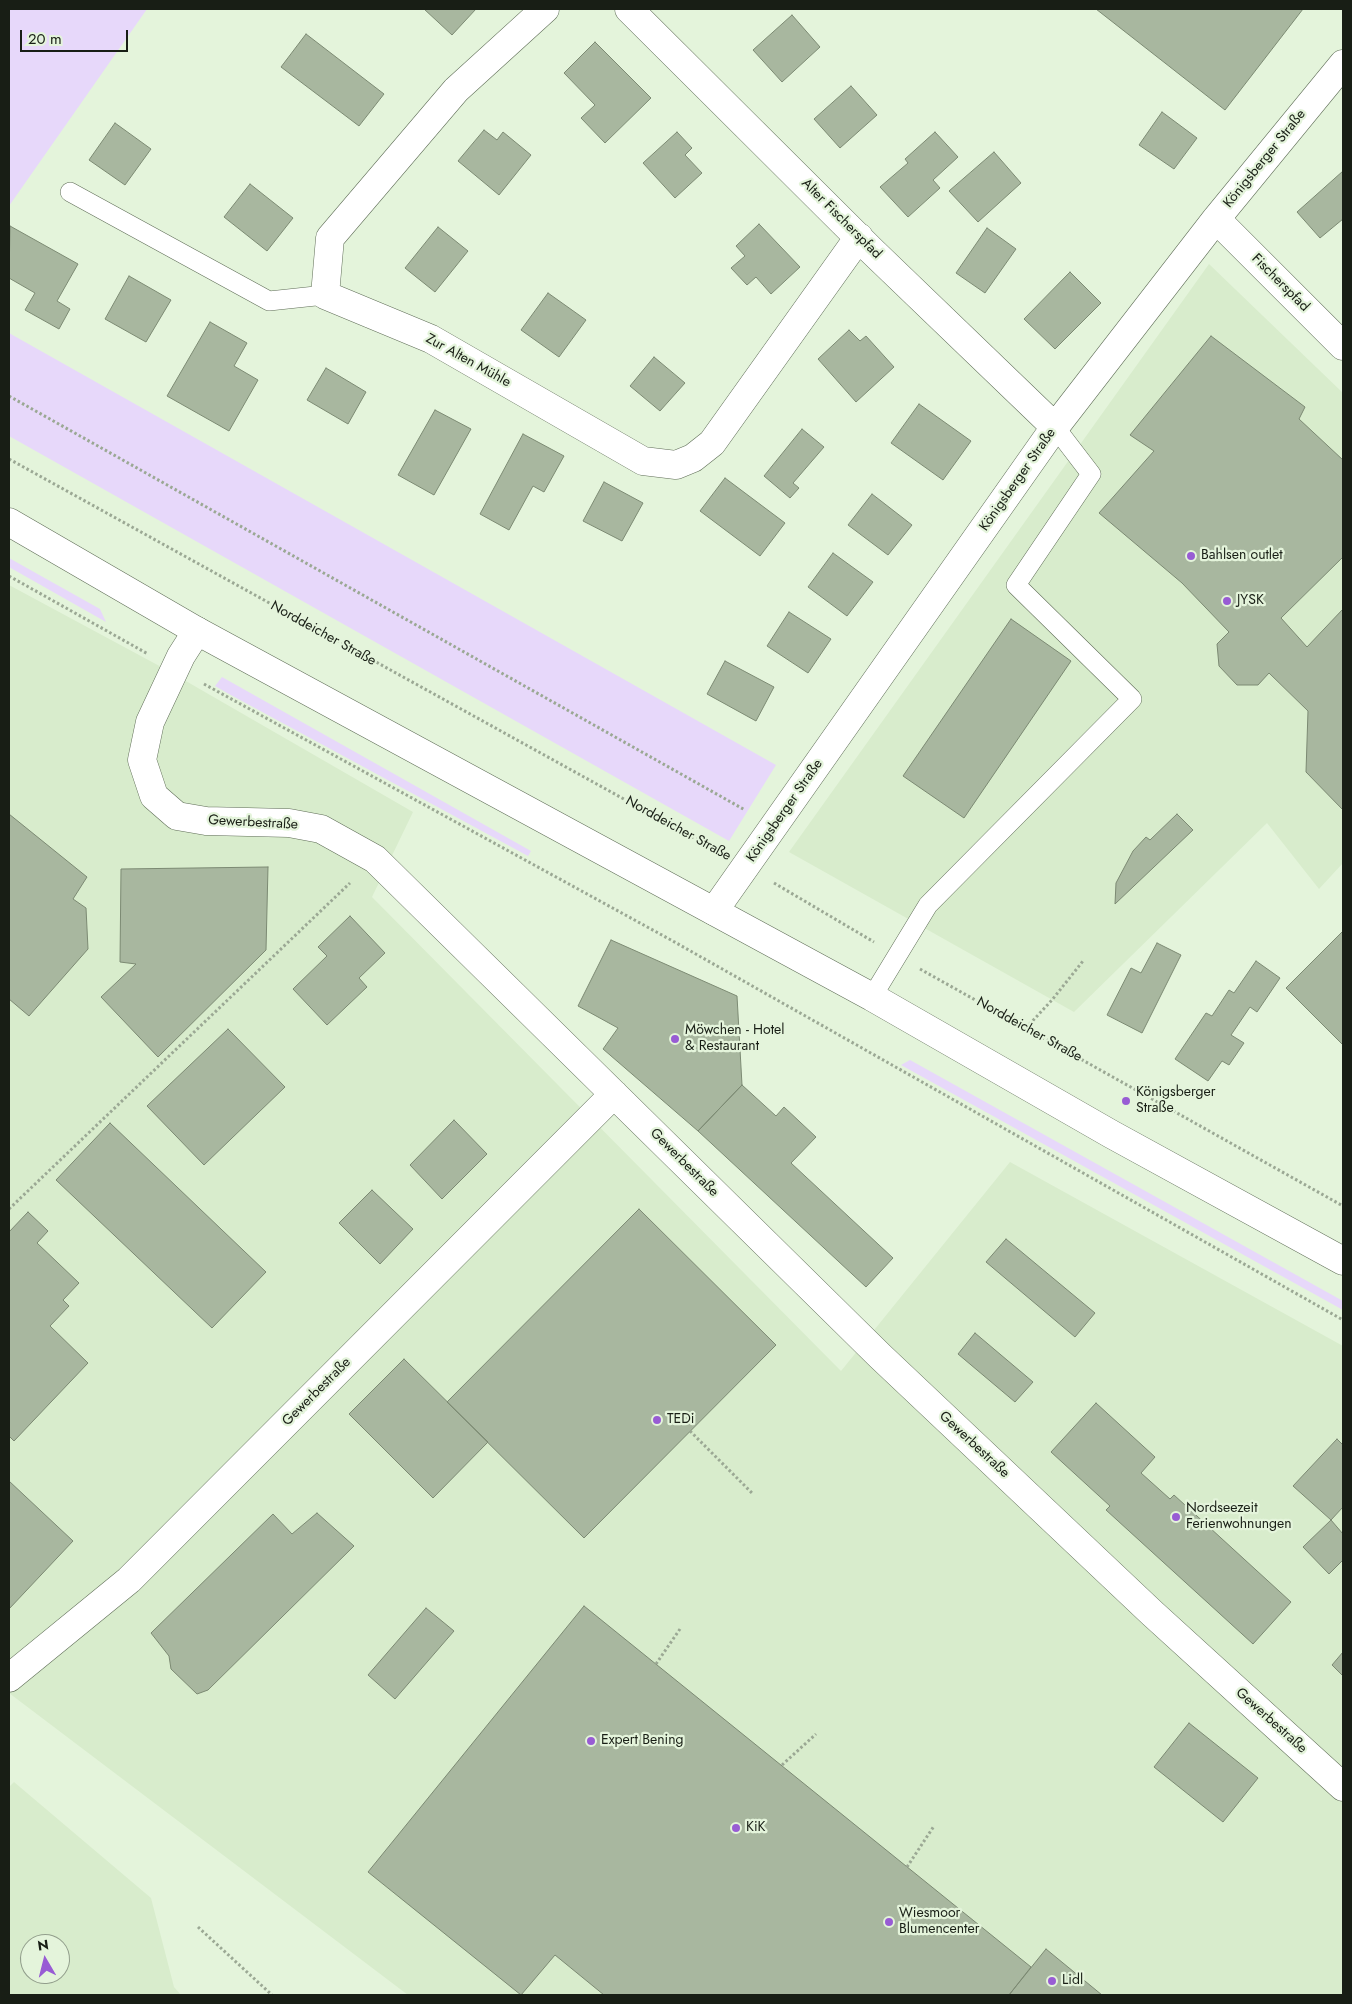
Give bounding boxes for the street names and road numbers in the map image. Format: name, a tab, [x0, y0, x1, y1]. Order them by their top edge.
street label: Königsberger Straße	[1220, 107, 1310, 211]
street label: Alter Fischerspfad	[797, 175, 885, 263]
street label: Fischerspfad	[1248, 251, 1312, 315]
street label: Zur Alten Mühle	[423, 331, 513, 391]
street label: Königsberger Straße	[976, 425, 1060, 535]
street label: Norddeicher Straße	[267, 598, 379, 670]
street label: Königsberger Straße	[743, 756, 827, 866]
street label: Norddeicher Straße	[622, 793, 734, 865]
street label: Gewerbestraße	[208, 812, 298, 834]
street label: Norddeicher Straße	[973, 994, 1085, 1066]
street label: Gewerbestraße	[646, 1125, 722, 1201]
street label: Gewerbestraße	[279, 1354, 355, 1430]
street label: Gewerbestraße	[935, 1408, 1013, 1482]
street label: Gewerbestraße	[1232, 1685, 1310, 1757]

